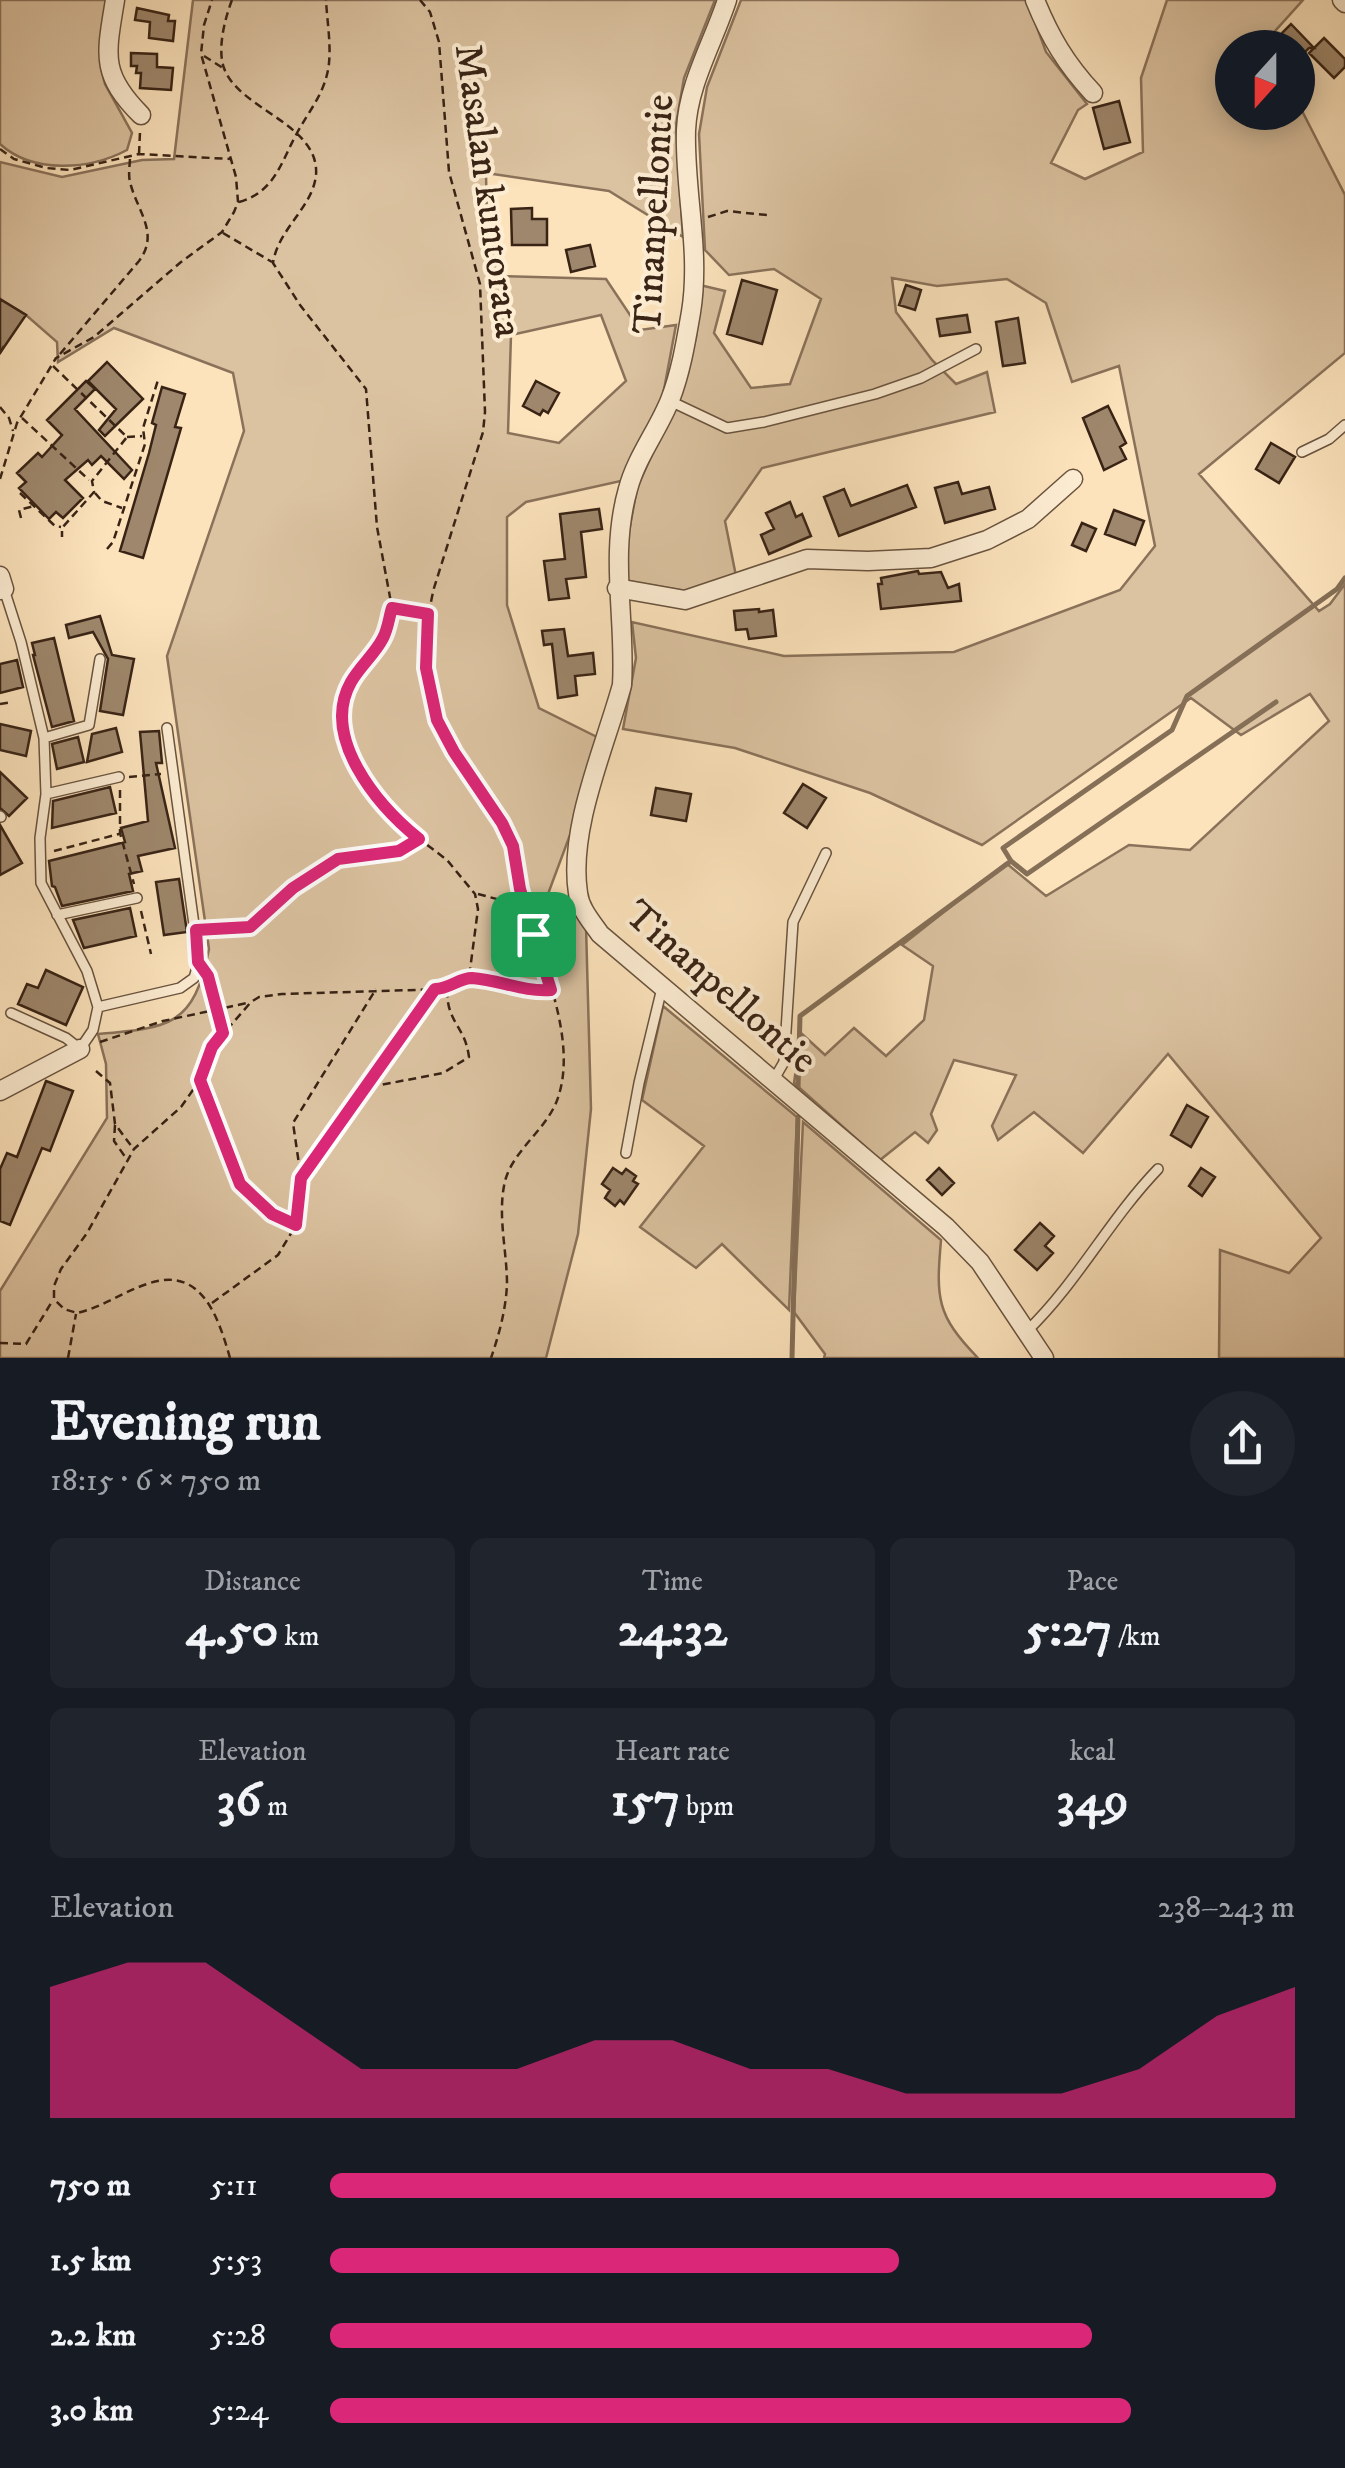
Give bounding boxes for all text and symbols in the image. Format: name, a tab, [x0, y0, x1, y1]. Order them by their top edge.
north arrow	[1215, 30, 1315, 130]
map controls	[1215, 30, 1315, 130]
street label: Masalan kuntorata	[442, 41, 532, 341]
street label: Tinanpellontie	[624, 93, 686, 335]
street label: Tinanpellontie	[613, 891, 827, 1085]
pin	[491, 892, 576, 977]
icon: arrive	[506, 907, 561, 962]
text: Evening run	[50, 1389, 321, 1458]
button: share	[1190, 1391, 1295, 1496]
text: 18:15 · 6 × 750 m	[50, 1461, 261, 1501]
text: Distance	[204, 1564, 301, 1599]
text: Time	[642, 1564, 703, 1599]
text: Pace	[1067, 1564, 1118, 1599]
text: 4.50	[186, 1599, 279, 1662]
text: 24:32	[618, 1599, 727, 1662]
text: 5:27	[1024, 1599, 1112, 1662]
text: km	[279, 1619, 319, 1654]
text: /km	[1112, 1619, 1161, 1654]
text: Elevation	[198, 1734, 307, 1769]
text: Heart rate	[615, 1734, 730, 1769]
text: kcal	[1070, 1734, 1115, 1769]
text: 36	[217, 1769, 261, 1832]
text: 157	[611, 1769, 680, 1832]
text: 349	[1056, 1769, 1129, 1832]
text: m	[261, 1789, 288, 1824]
text: bpm	[680, 1789, 734, 1824]
text: Elevation	[50, 1888, 174, 1928]
text: 238–243 m	[1158, 1888, 1295, 1928]
text: 750 m	[50, 2166, 131, 2206]
text: 5:11	[210, 2166, 258, 2206]
text: 1.5 km	[50, 2241, 132, 2281]
text: 5:53	[210, 2241, 262, 2281]
text: 2.2 km	[50, 2316, 136, 2356]
text: 5:28	[210, 2316, 266, 2356]
text: 3.0 km	[50, 2391, 134, 2431]
text: 5:24	[210, 2391, 268, 2431]

